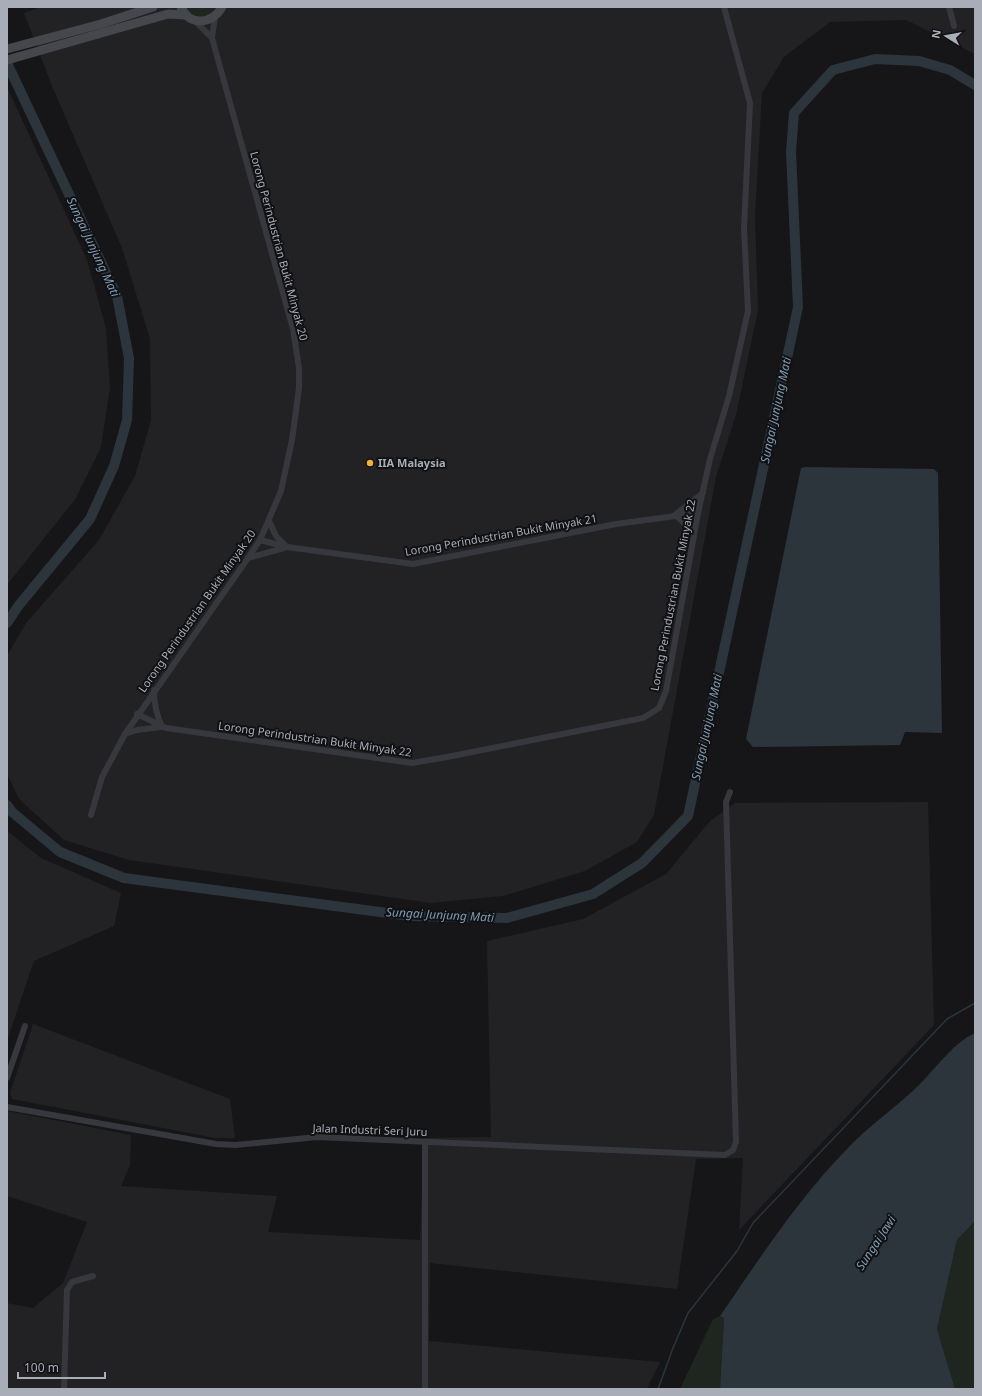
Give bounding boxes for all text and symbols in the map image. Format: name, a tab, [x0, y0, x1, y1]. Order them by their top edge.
north arrow	[926, 16, 966, 56]
text: N	[927, 28, 944, 40]
street label: Lorong Perindustrian Bukit Minyak 20	[247, 150, 312, 342]
water label: Sungai Junjung Mati	[63, 194, 124, 300]
water label: Sungai Junjung Mati	[756, 354, 795, 465]
place label: IIA Malaysia	[378, 455, 446, 470]
marker: IIA Malaysia	[365, 458, 375, 468]
street label: Lorong Perindustrian Bukit Minyak 22	[647, 498, 698, 692]
street label: Lorong Perindustrian Bukit Minyak 21	[404, 510, 598, 559]
street label: Lorong Perindustrian Bukit Minyak 20	[135, 527, 259, 695]
water label: Sungai Junjung Mati	[687, 671, 726, 782]
street label: Lorong Perindustrian Bukit Minyak 22	[217, 718, 413, 760]
water label: Sungai Junjung Mati	[386, 903, 495, 926]
street label: Jalan Industri Seri Juru	[311, 1120, 428, 1139]
water label: Sungai Jawi	[852, 1211, 900, 1273]
scale bar	[18, 1354, 105, 1380]
text: 100 m	[24, 1359, 59, 1376]

